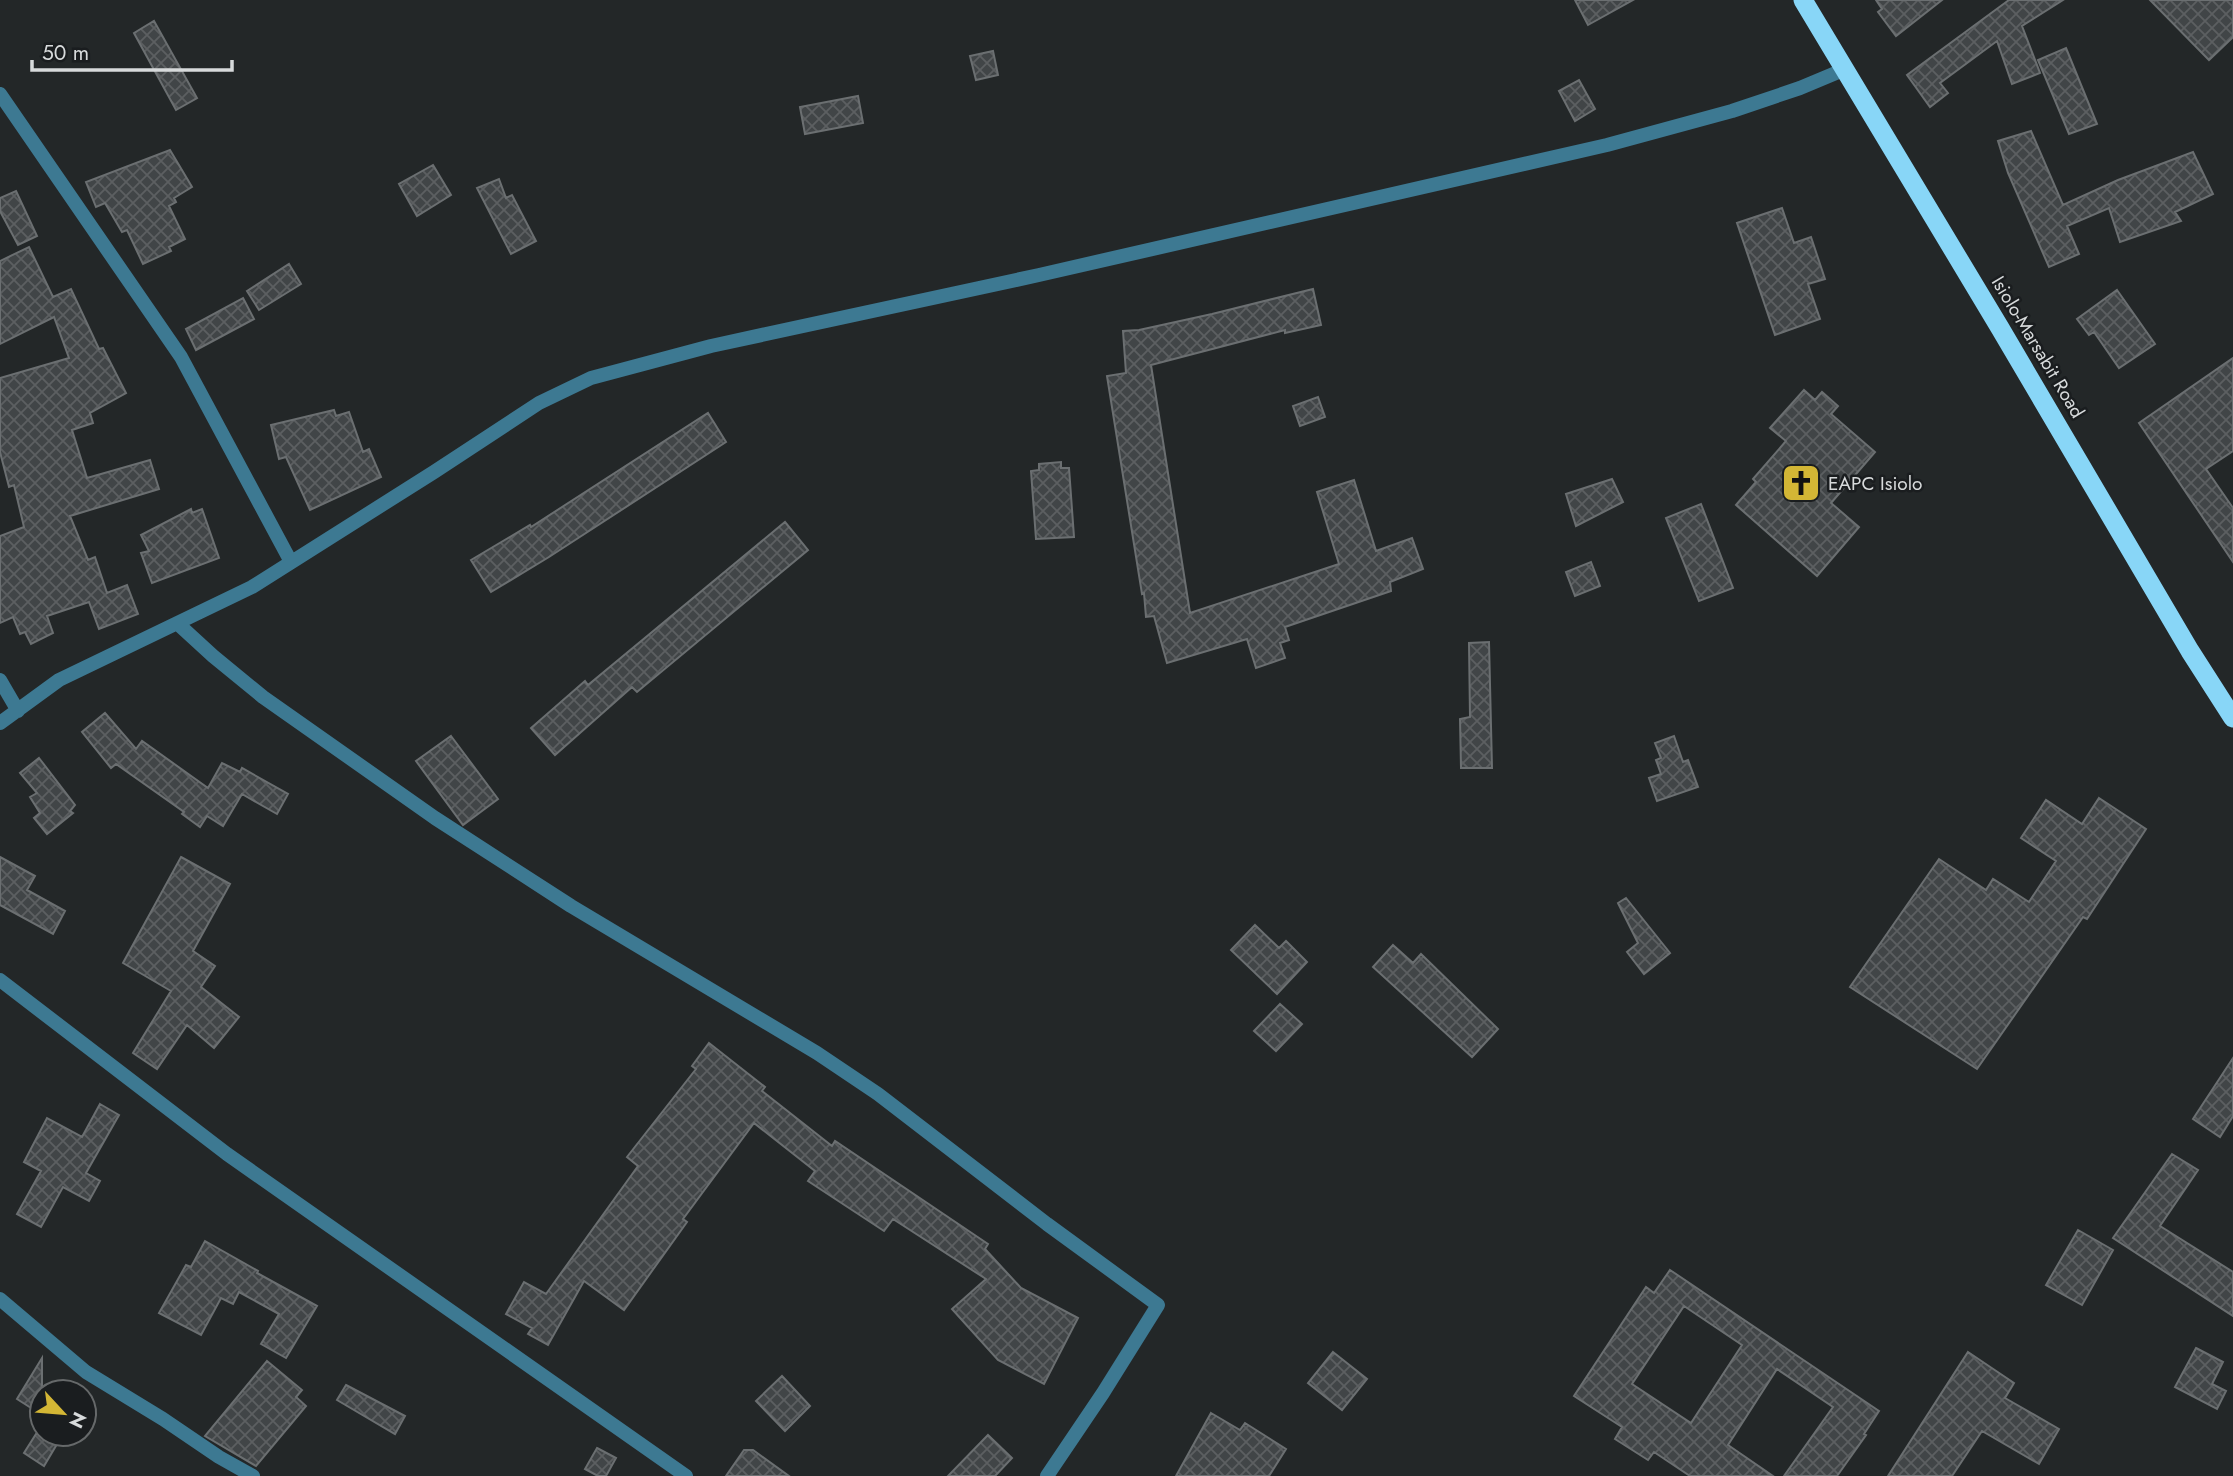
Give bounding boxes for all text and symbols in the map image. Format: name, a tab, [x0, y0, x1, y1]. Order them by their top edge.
scale bar	[32, 28, 231, 72]
text: 50 m	[42, 38, 89, 68]
street label: Isiolo-Marsabit Road	[1985, 271, 2091, 423]
church icon: EAPC Isiolo	[1780, 462, 1822, 504]
place label: EAPC Isiolo	[1828, 470, 1923, 497]
north arrow	[28, 1378, 98, 1448]
text: N	[62, 1408, 93, 1433]

